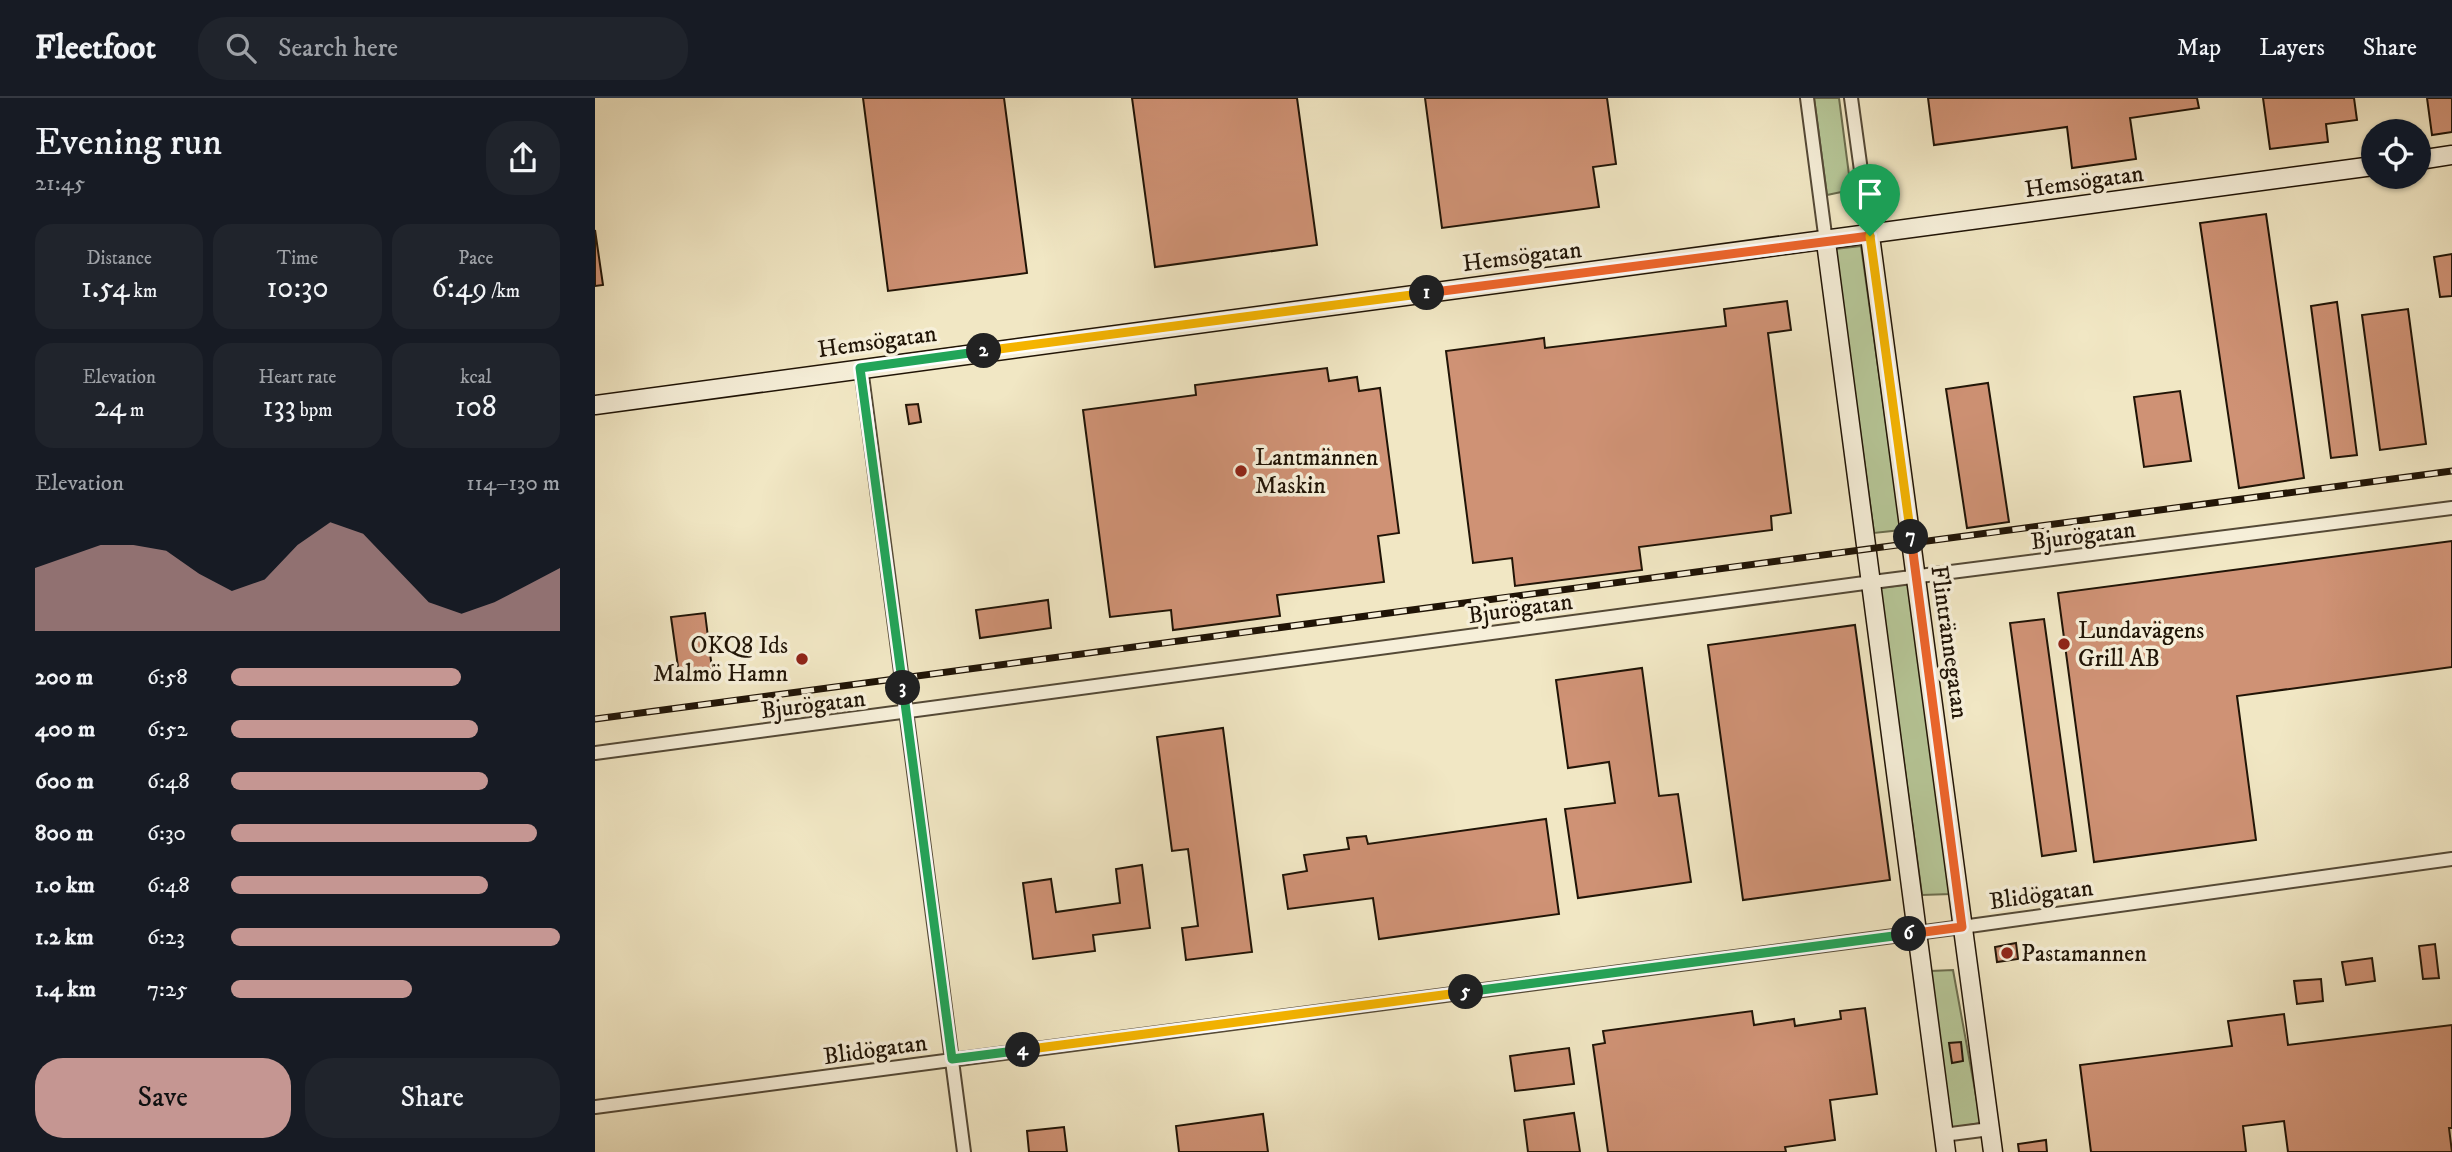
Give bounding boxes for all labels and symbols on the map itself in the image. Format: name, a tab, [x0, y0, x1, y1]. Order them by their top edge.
street label: Hemsögatan	[2023, 159, 2146, 205]
pin	[1840, 164, 1900, 236]
street label: Hemsögatan	[1461, 235, 1584, 279]
pin: 1	[1409, 276, 1445, 310]
street label: Hemsögatan	[816, 319, 939, 365]
pin: 2	[967, 334, 1001, 368]
place label: Lantmännen Maskin	[1255, 443, 1379, 501]
marker: Lantmännen Maskin	[1233, 463, 1249, 479]
street label: Bjurögatan	[2029, 515, 2138, 557]
pin: 7	[1893, 520, 1929, 555]
street label: Flintrännegatan	[1923, 564, 1975, 721]
street label: Bjurögatan	[1466, 587, 1575, 631]
place label: Lundavägens Grill AB	[2078, 616, 2204, 674]
place label: OKQ8 Ids Malmö Hamn	[653, 631, 788, 689]
marker: Lundavägens Grill AB	[2056, 636, 2072, 652]
marker: OKQ8 Ids Malmö Hamn	[794, 651, 810, 667]
pin: 3	[885, 670, 921, 706]
street label: Bjurögatan	[759, 684, 868, 726]
street label: Blidögatan	[1987, 873, 2095, 917]
pin: 6	[1891, 916, 1927, 952]
place label: Pastamannen	[2021, 939, 2147, 969]
marker: Pastamannen	[1999, 945, 2015, 961]
pin: 5	[1449, 974, 1483, 1010]
street label: Blidögatan	[821, 1028, 929, 1072]
pin: 4	[1005, 1032, 1041, 1068]

